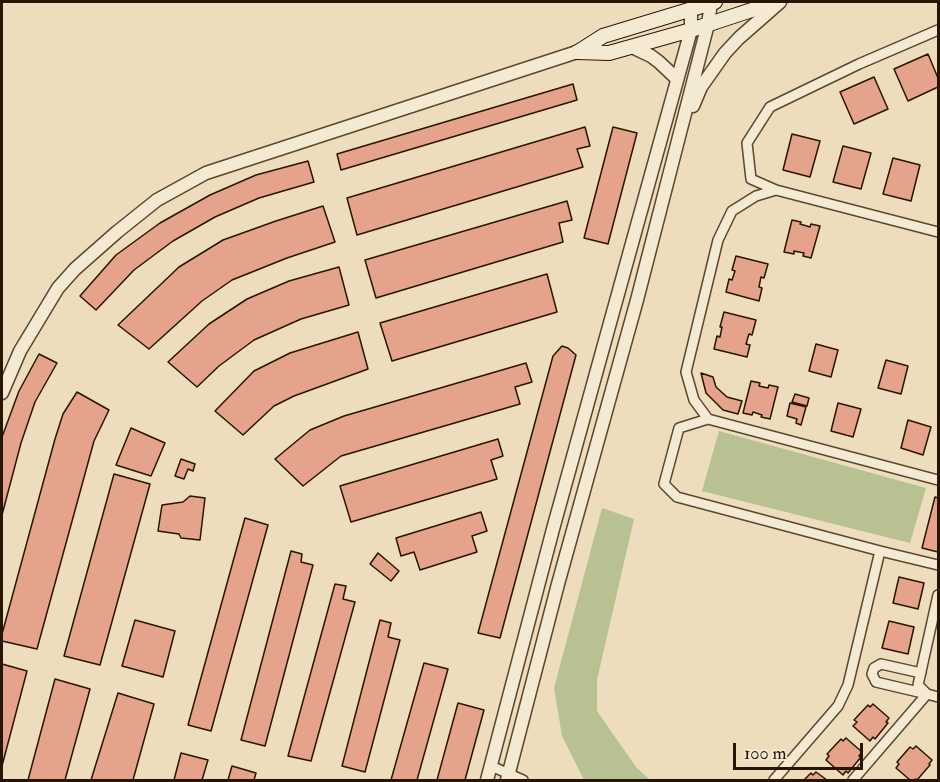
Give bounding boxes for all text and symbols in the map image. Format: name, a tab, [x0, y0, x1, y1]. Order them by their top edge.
scale bar	[736, 731, 866, 769]
text: 100 m	[744, 742, 787, 765]

